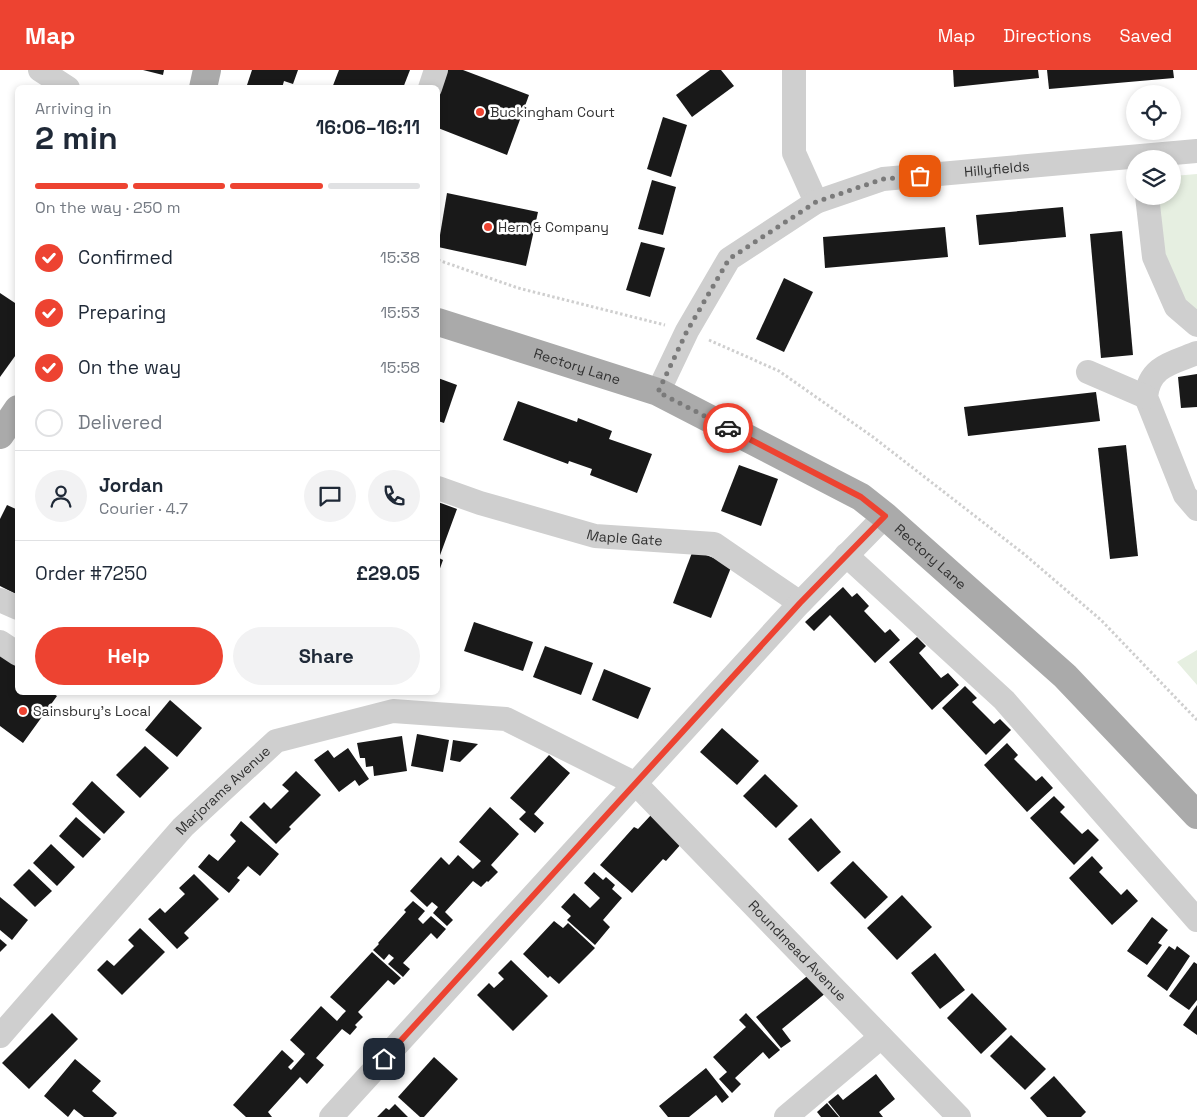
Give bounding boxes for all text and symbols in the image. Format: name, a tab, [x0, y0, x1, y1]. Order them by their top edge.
text: Map	[25, 20, 75, 51]
text: Map	[938, 24, 975, 47]
text: Directions	[1003, 24, 1092, 47]
text: Saved	[1120, 24, 1172, 47]
map controls	[1126, 85, 1181, 205]
button: locate	[1126, 85, 1181, 140]
text: Arriving in	[35, 98, 112, 119]
place label: Buckingham Court	[490, 103, 615, 121]
marker: Buckingham Court	[474, 106, 486, 118]
text: 16:06–16:11	[316, 115, 420, 140]
text: 2 min	[35, 118, 118, 158]
button: layers	[1126, 150, 1181, 205]
pin	[899, 155, 941, 197]
street label: Hillyfields	[963, 157, 1030, 181]
icon: bag	[906, 162, 934, 190]
text: On the way · 250 m	[35, 197, 180, 218]
place label: Hern & Company	[498, 218, 609, 236]
marker: Hern & Company	[482, 221, 494, 233]
icon: check	[35, 244, 63, 272]
text: Confirmed	[78, 245, 173, 270]
text: 15:38	[380, 247, 420, 268]
icon: check	[35, 299, 63, 327]
text: Preparing	[78, 300, 166, 325]
text: 15:53	[380, 302, 420, 323]
street label: Rectory Lane	[531, 344, 623, 389]
icon: check	[35, 354, 63, 382]
text: On the way	[78, 355, 181, 380]
text: 15:58	[380, 357, 420, 378]
courier	[703, 403, 753, 453]
text: Delivered	[78, 410, 163, 435]
icon: car	[714, 414, 742, 442]
button: person	[35, 470, 87, 522]
button: chat	[304, 470, 356, 522]
button: phone	[368, 470, 420, 522]
text: Jordan	[99, 473, 164, 498]
text: Courier · 4.7	[99, 498, 188, 519]
street label: Rectory Lane	[891, 520, 970, 593]
street label: Maple Gate	[585, 525, 663, 550]
text: Order #7250	[35, 561, 148, 586]
text: £29.05	[356, 561, 420, 586]
button: Help	[35, 627, 223, 685]
button: Share	[233, 627, 420, 685]
place label: Sainsbury's Local	[33, 702, 151, 720]
marker: Sainsbury's Local	[17, 705, 29, 717]
street label: Marjorams Avenue	[171, 742, 274, 838]
street label: Roundmead Avenue	[745, 896, 851, 1005]
pin	[363, 1038, 405, 1080]
icon: home	[370, 1045, 398, 1073]

